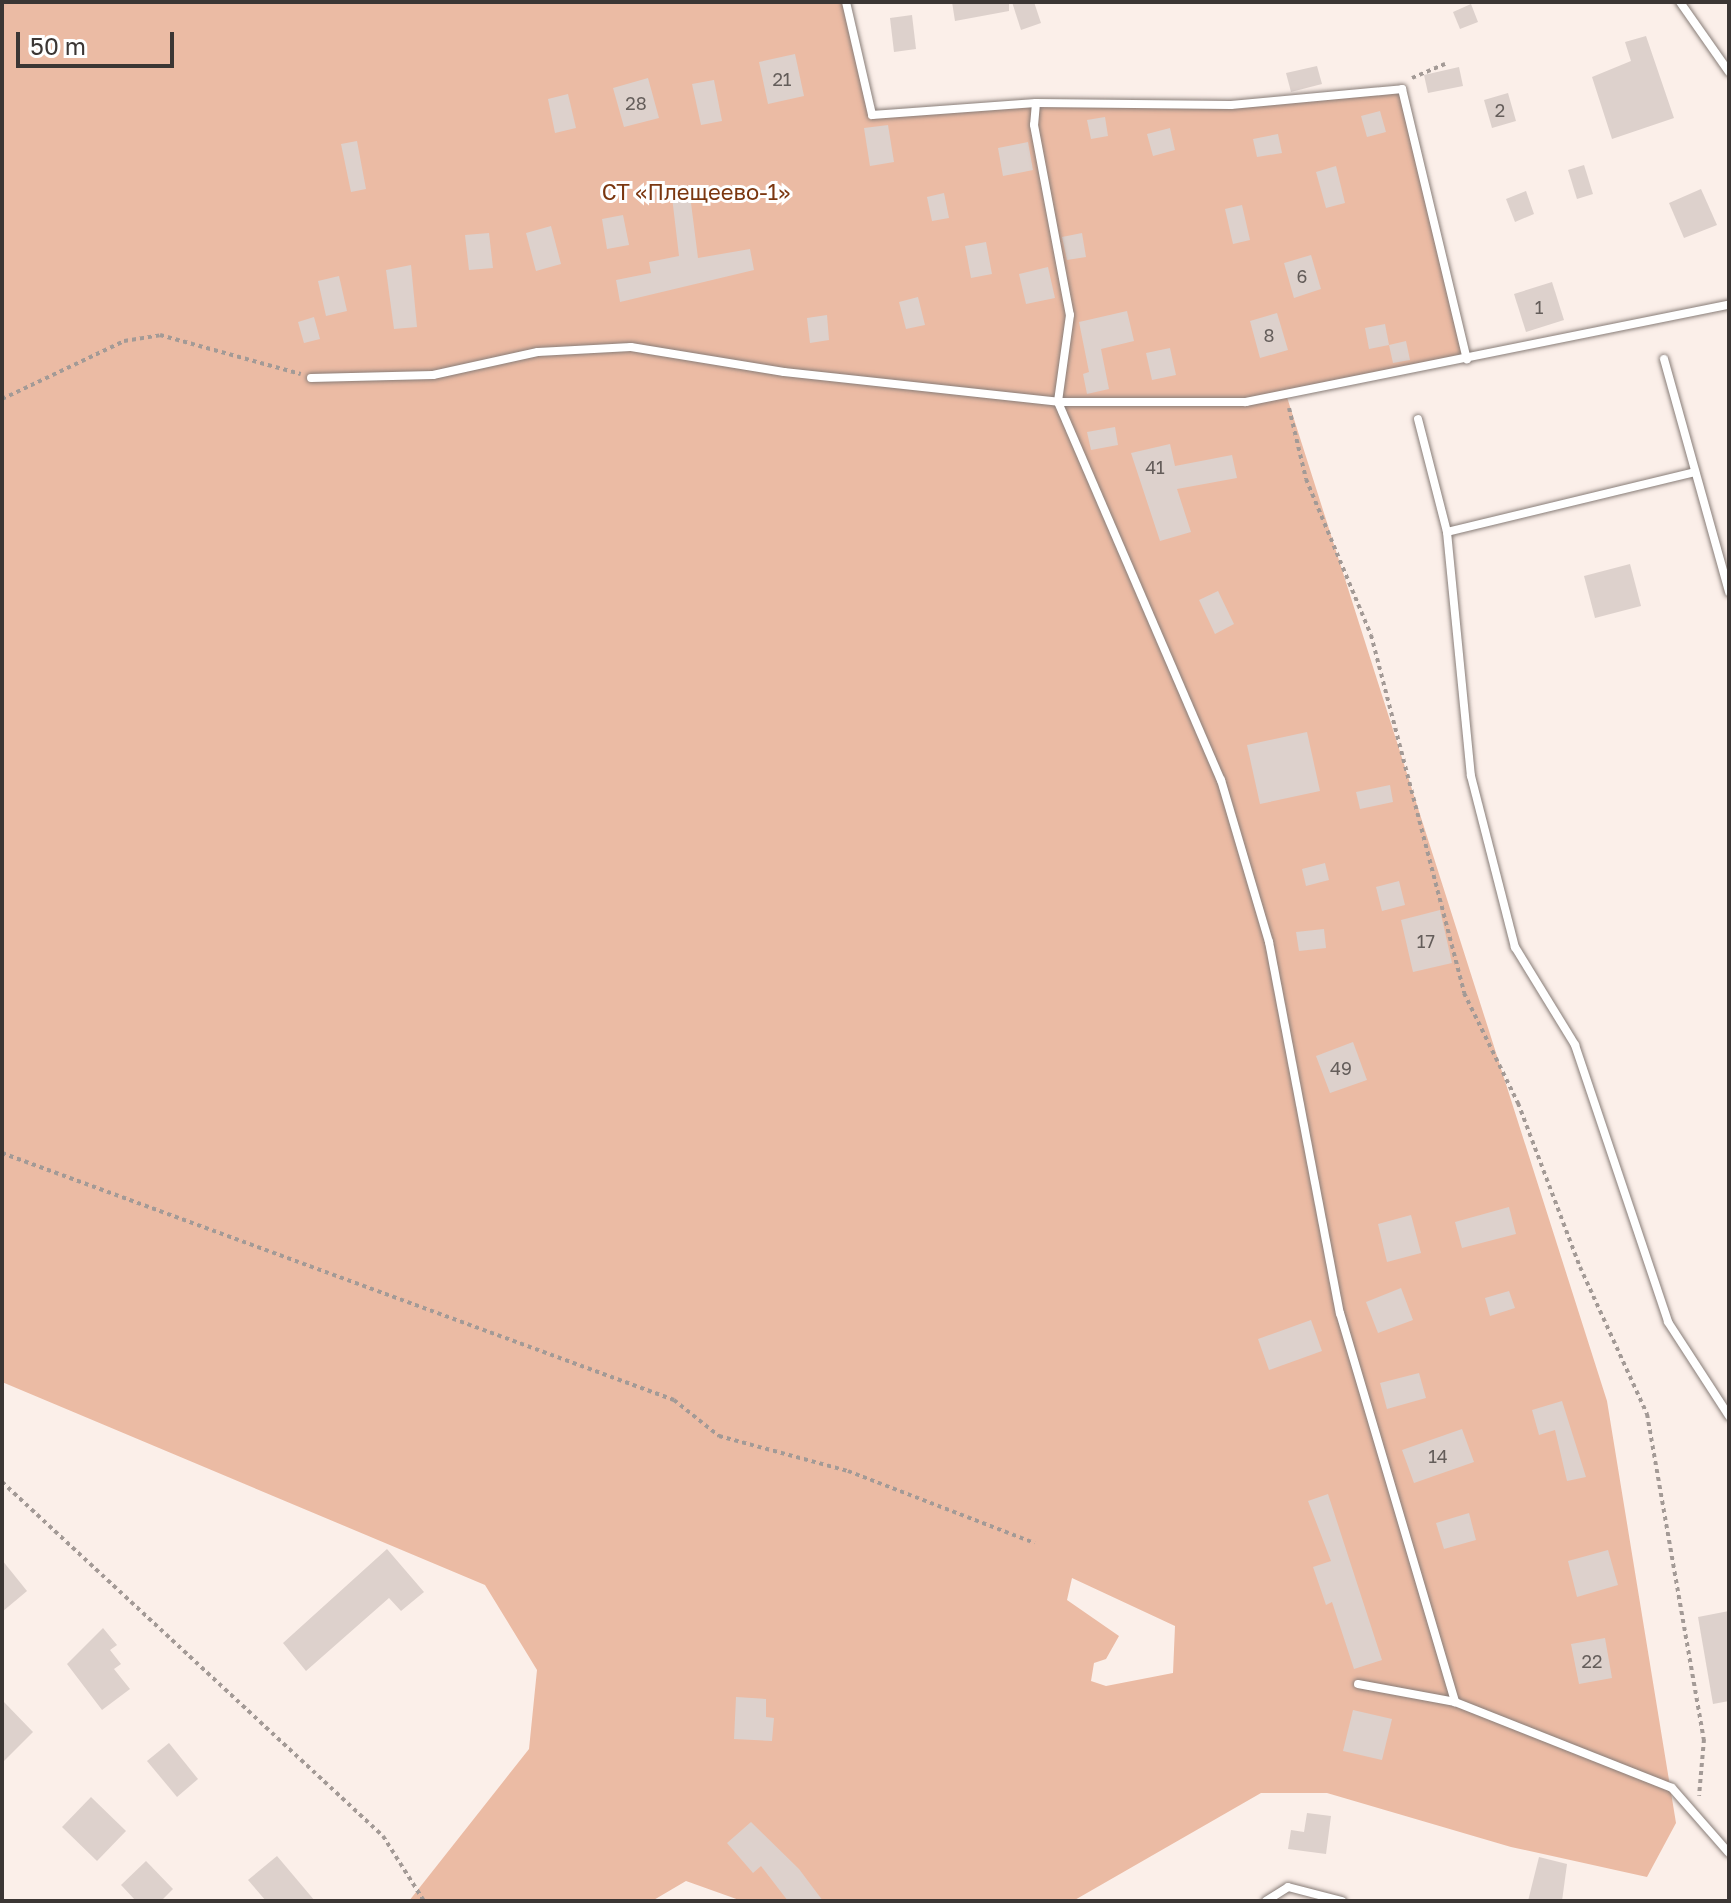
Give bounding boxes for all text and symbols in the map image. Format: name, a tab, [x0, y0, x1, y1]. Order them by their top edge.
scale bar	[20, 16, 178, 66]
text: 50 m	[30, 31, 86, 60]
house number: 21	[772, 68, 792, 90]
house number: 28	[625, 92, 647, 114]
house number: 2	[1495, 99, 1505, 121]
park label: СТ «Плещеево-1»	[602, 179, 790, 205]
house number: 6	[1297, 265, 1307, 287]
house number: 1	[1535, 296, 1543, 318]
house number: 8	[1264, 324, 1274, 346]
house number: 41	[1145, 456, 1165, 478]
house number: 17	[1417, 930, 1435, 952]
house number: 49	[1330, 1057, 1352, 1079]
house number: 14	[1428, 1445, 1448, 1467]
house number: 22	[1582, 1650, 1602, 1672]

